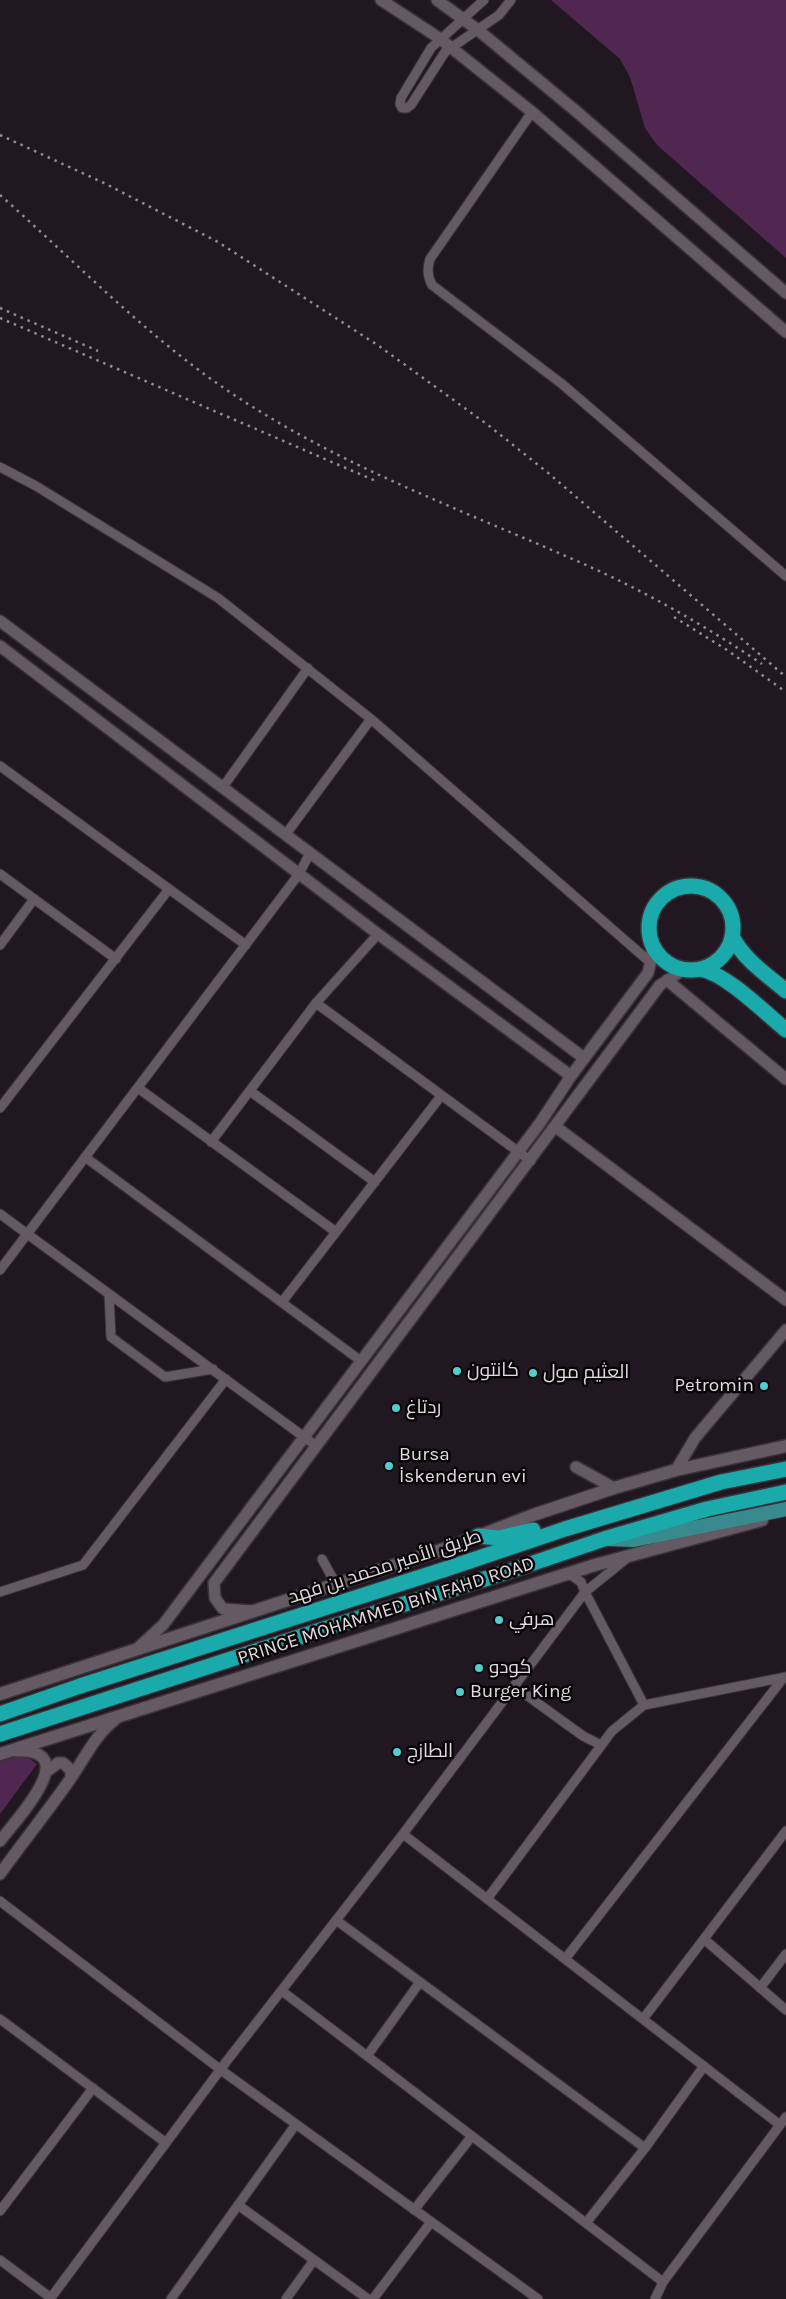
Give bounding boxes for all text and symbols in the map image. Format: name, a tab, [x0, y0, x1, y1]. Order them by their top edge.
place label: كانتون	[467, 1360, 519, 1382]
place label: العثيم مول	[543, 1362, 629, 1384]
marker: كانتون	[451, 1365, 463, 1377]
marker: العثيم مول	[527, 1367, 539, 1379]
place label: Petromin	[674, 1375, 754, 1397]
marker: Petromin	[758, 1380, 770, 1392]
place label: ردتاغ	[406, 1397, 441, 1419]
marker: ردتاغ	[390, 1402, 402, 1414]
place label: Bursa İskenderun evi	[399, 1444, 527, 1488]
marker: Bursa İskenderun evi	[383, 1460, 395, 1472]
street label: طريق الأمير محمد بن فهد	[286, 1525, 484, 1609]
street label: PRINCE MOHAMMED BIN FAHD ROAD	[235, 1552, 537, 1670]
place label: هرفي	[509, 1609, 554, 1631]
marker: هرفي	[493, 1614, 505, 1626]
place label: كودو	[489, 1657, 531, 1679]
marker: كودو	[473, 1662, 485, 1674]
place label: Burger King	[470, 1681, 571, 1703]
marker: Burger King	[454, 1686, 466, 1698]
place label: الطازج	[407, 1741, 453, 1763]
marker: الطازج	[391, 1746, 403, 1758]

